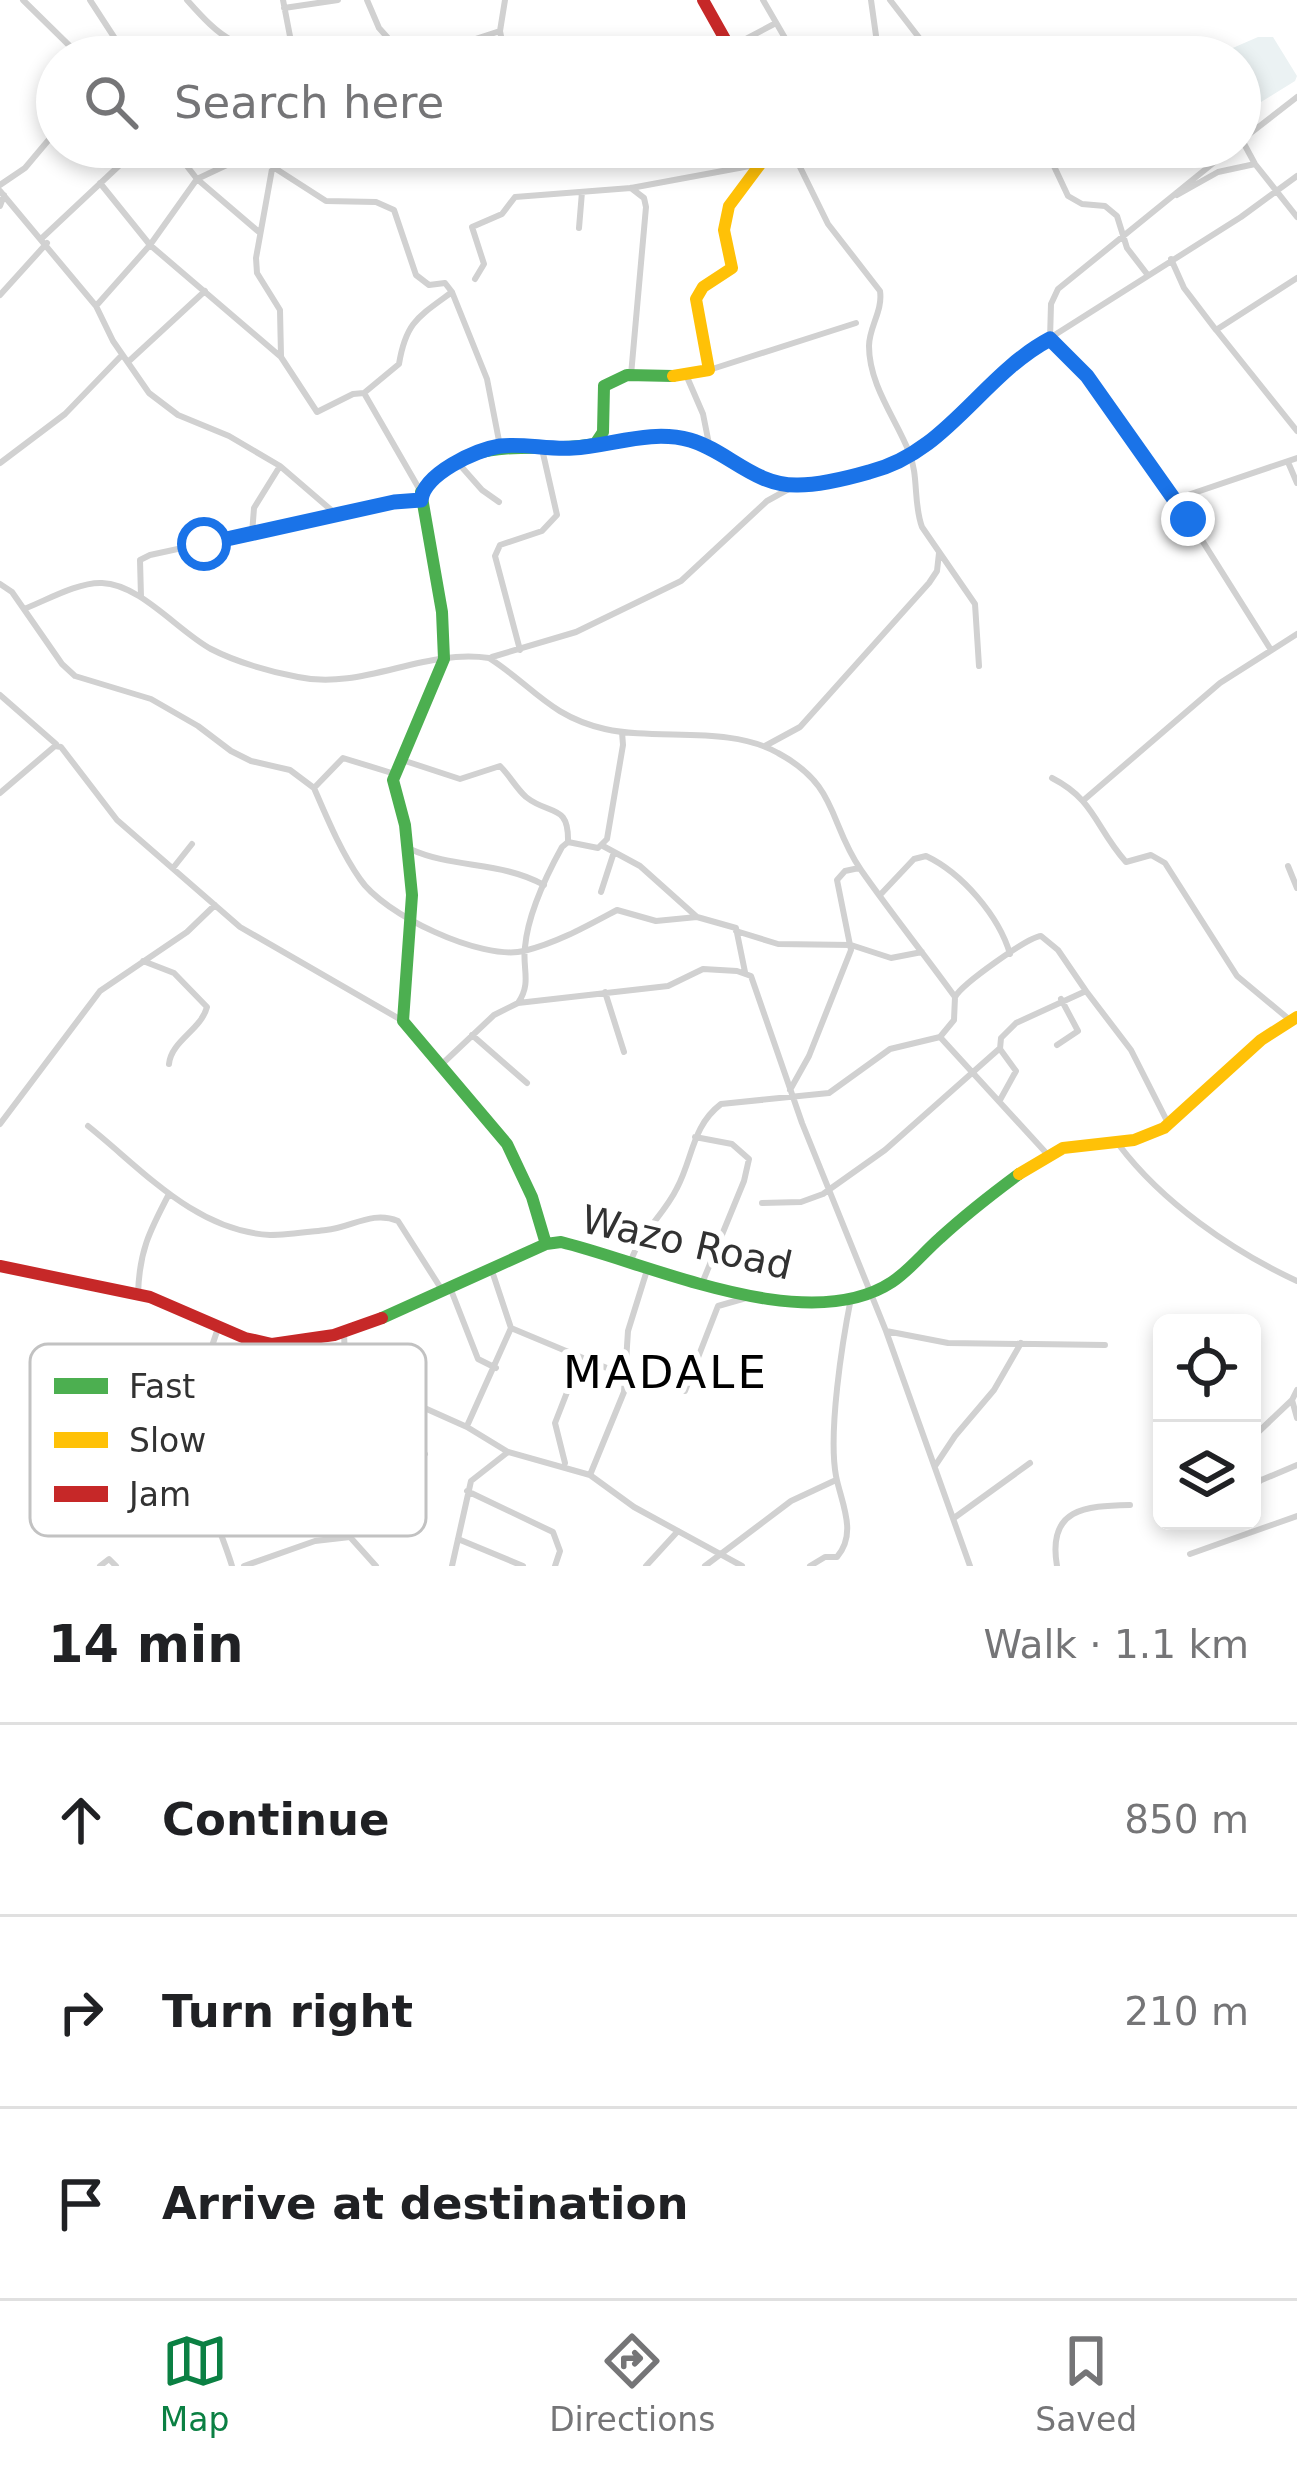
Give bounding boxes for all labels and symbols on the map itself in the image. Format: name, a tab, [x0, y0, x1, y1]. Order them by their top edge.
route end	[1161, 492, 1215, 546]
route start	[177, 517, 231, 571]
street label: Wazo Road	[577, 1196, 796, 1289]
legend	[30, 1344, 426, 1536]
district label: MADALE	[563, 1346, 769, 1399]
text: Fast	[129, 1367, 195, 1406]
text: Slow	[129, 1421, 206, 1460]
text: Jam	[127, 1475, 191, 1514]

